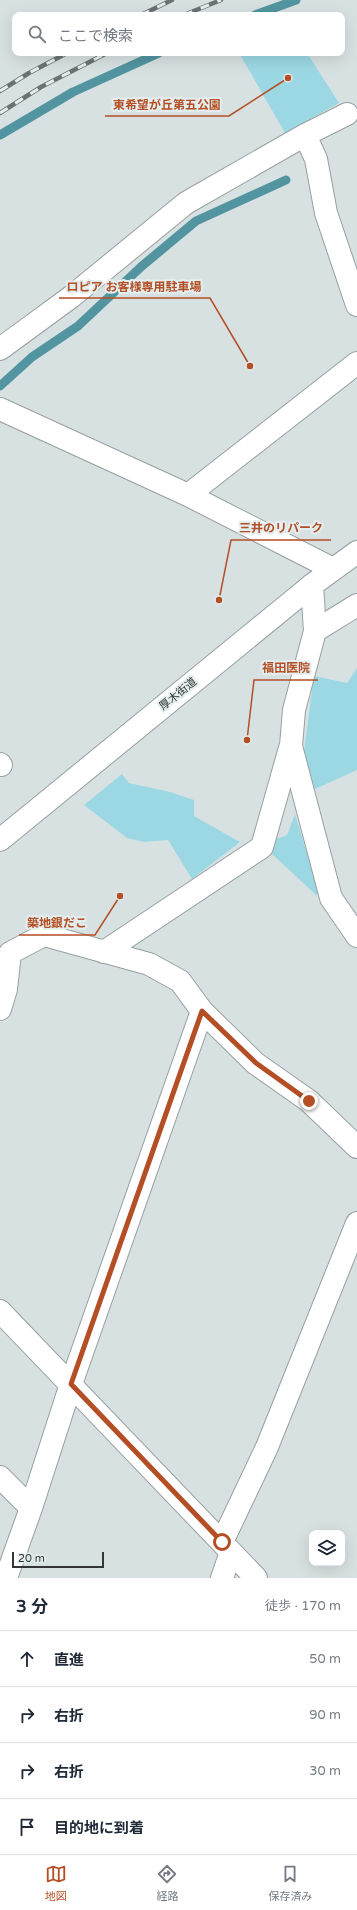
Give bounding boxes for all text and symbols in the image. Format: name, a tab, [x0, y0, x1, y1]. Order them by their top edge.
search box	[12, 12, 345, 56]
icon: search	[26, 23, 48, 45]
text: ここで検索	[58, 27, 133, 45]
callout: 東希望が丘第五公園	[105, 92, 229, 116]
text: 東希望が丘第五公園	[113, 98, 221, 112]
callout: ロピア お客様専用駐車場	[59, 274, 210, 298]
text: ロピア お客様専用駐車場	[66, 280, 202, 294]
callout: 三井のリパーク	[231, 516, 331, 540]
text: 三井のリパーク	[239, 521, 323, 535]
callout: 福田医院	[254, 656, 318, 680]
text: 福田医院	[262, 661, 310, 675]
street label: 厚木街道	[157, 675, 199, 713]
callout: 築地銀だこ	[19, 911, 95, 935]
text: 築地銀だこ	[27, 916, 87, 930]
route end	[300, 1092, 318, 1110]
map controls	[309, 1530, 345, 1566]
button: layers	[309, 1530, 345, 1566]
route start	[213, 1533, 231, 1551]
scale bar	[12, 1550, 104, 1569]
text: 20 m	[18, 1552, 45, 1565]
text: 3 分	[16, 1596, 48, 1617]
text: 徒歩 · 170 m	[265, 1598, 341, 1614]
icon: ahead	[16, 1648, 38, 1670]
text: 直進	[54, 1651, 84, 1669]
text: 50 m	[309, 1651, 341, 1667]
icon: right	[16, 1704, 38, 1726]
text: 右折	[54, 1707, 84, 1725]
text: 90 m	[309, 1707, 341, 1723]
icon: right	[16, 1760, 38, 1782]
text: 右折	[54, 1763, 84, 1781]
text: 30 m	[309, 1763, 341, 1779]
icon: arrive	[16, 1816, 38, 1838]
text: 目的地に到着	[54, 1819, 144, 1837]
tab: 地図	[45, 1863, 67, 1903]
tab: 経路	[156, 1863, 178, 1903]
tab: 保存済み	[268, 1863, 312, 1903]

